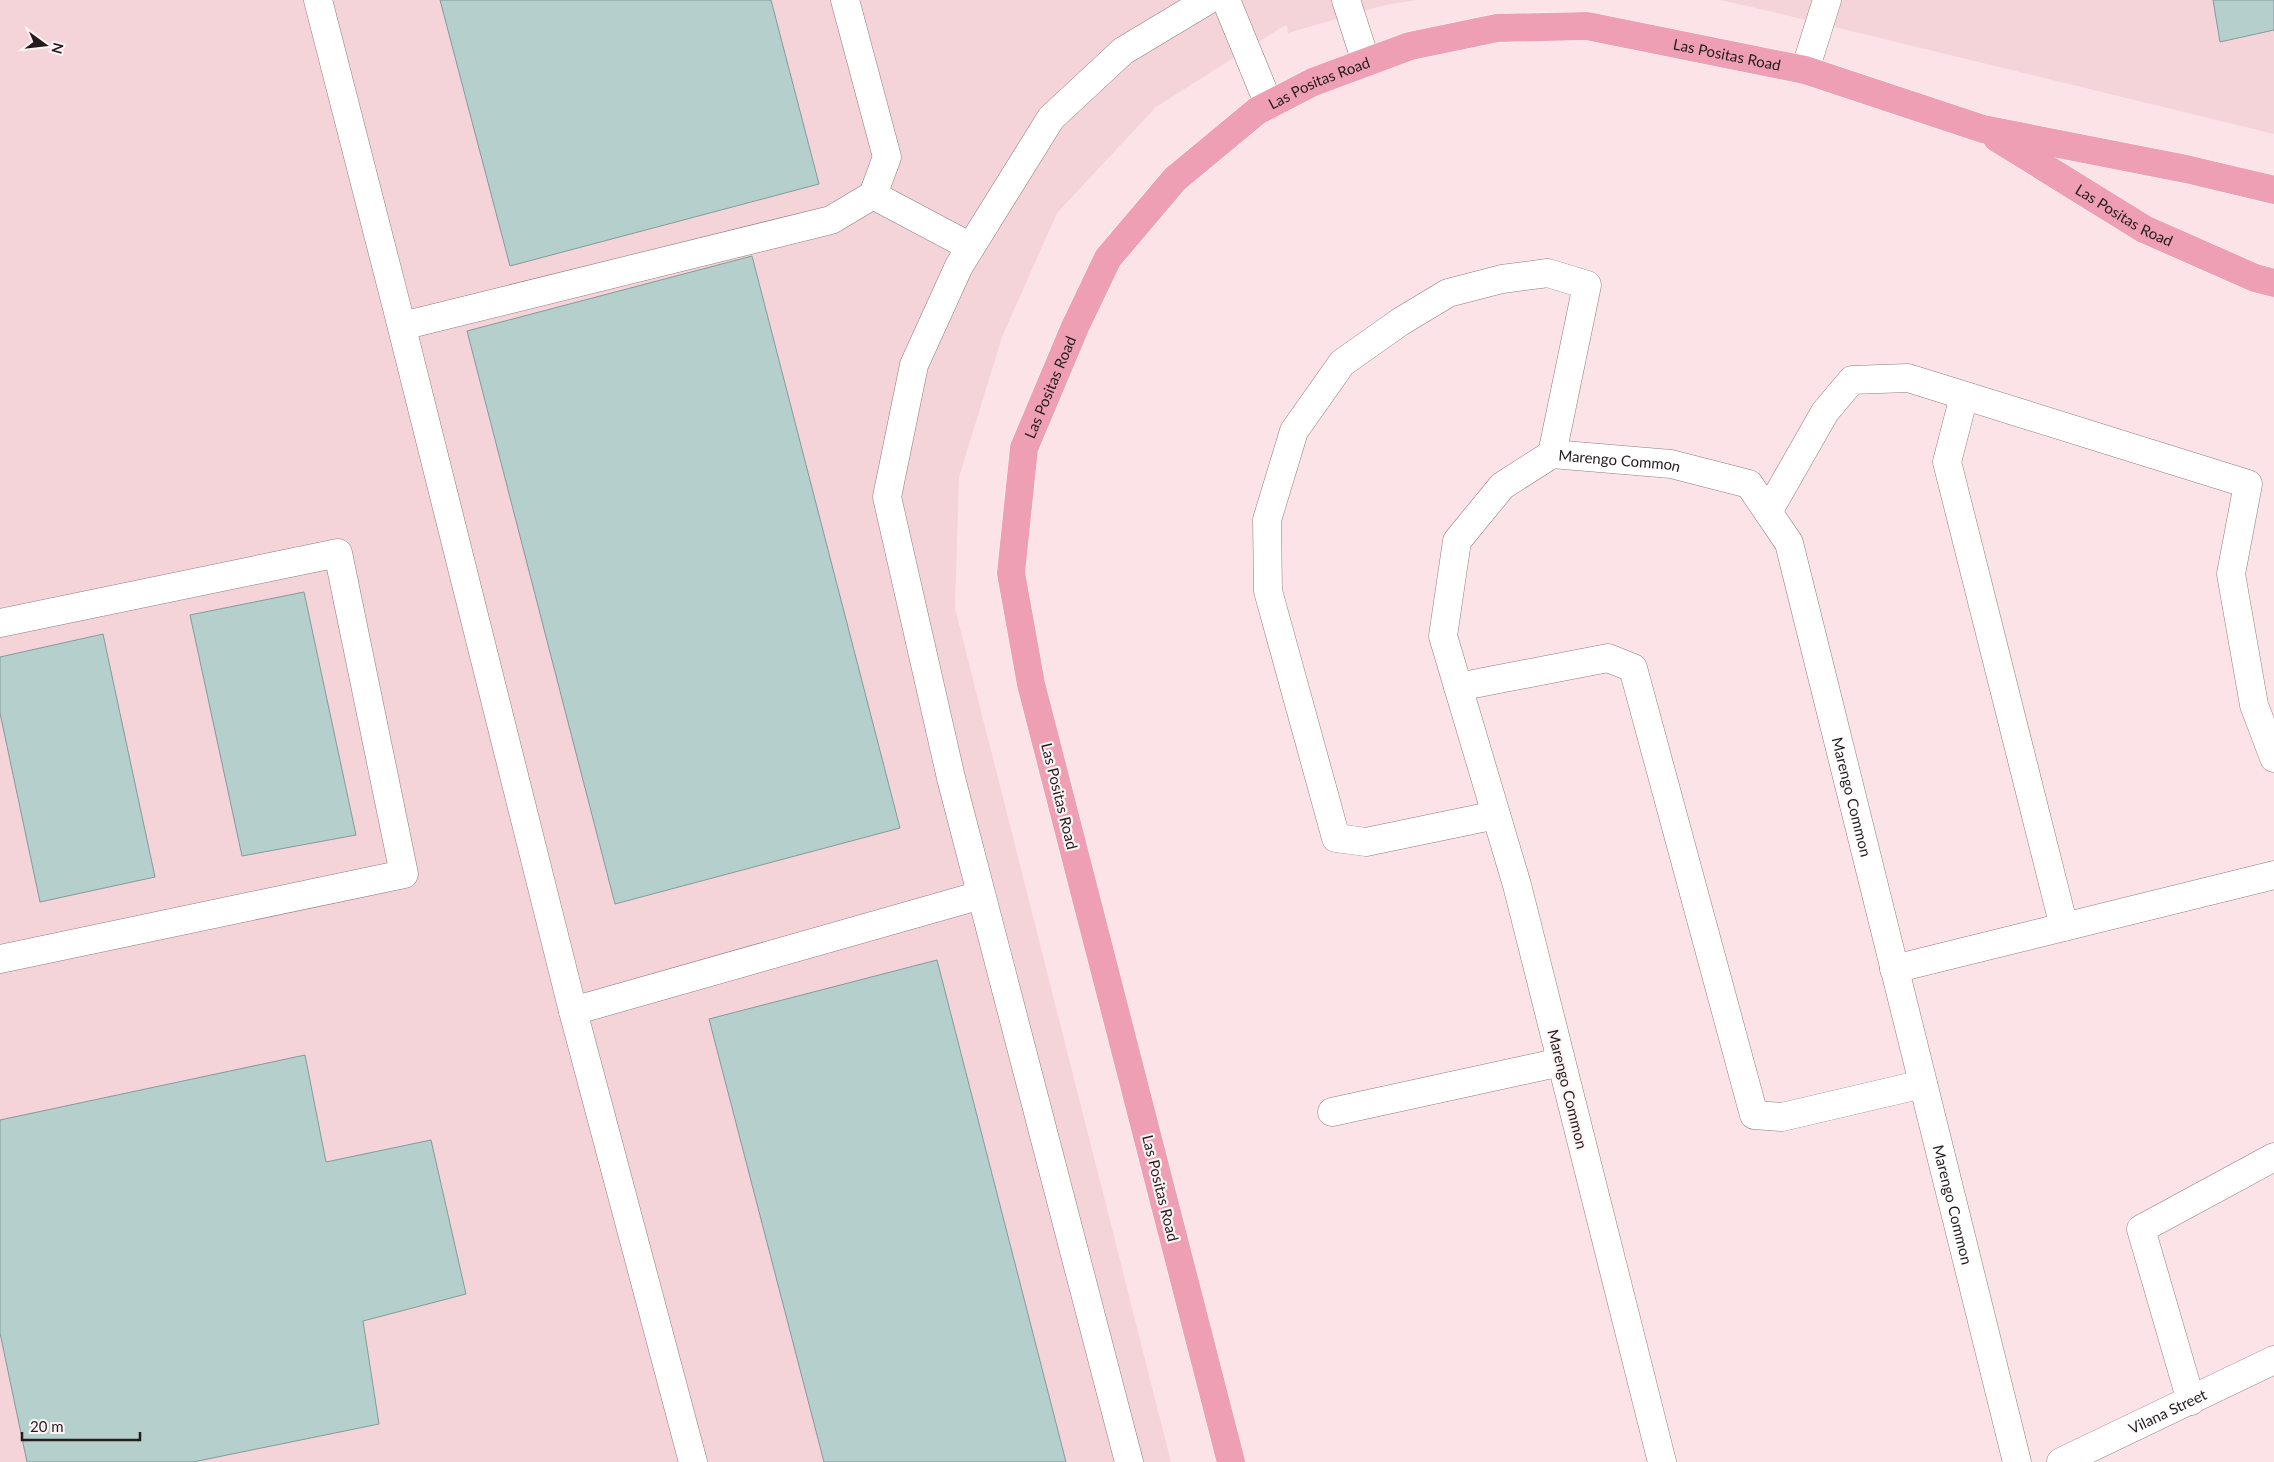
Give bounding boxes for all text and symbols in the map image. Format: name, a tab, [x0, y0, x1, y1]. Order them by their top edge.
north arrow	[20, 20, 70, 70]
street label: Las Positas Road	[1672, 35, 1782, 74]
text: N	[48, 41, 68, 56]
street label: Las Positas Road	[1265, 53, 1372, 113]
street label: Las Positas Road	[2072, 180, 2176, 250]
street label: Las Positas Road	[1020, 333, 1079, 441]
street label: Marengo Common	[1558, 446, 1683, 475]
street label: Marengo Common	[1828, 735, 1875, 859]
street label: Las Positas Road	[1038, 741, 1082, 851]
street label: Marengo Common	[1544, 1027, 1592, 1151]
street label: Las Positas Road	[1139, 1133, 1183, 1243]
street label: Marengo Common	[1930, 1143, 1977, 1266]
street label: Vilana Street	[2126, 1385, 2210, 1437]
scale bar	[22, 1410, 140, 1442]
text: 20 m	[30, 1417, 64, 1435]

